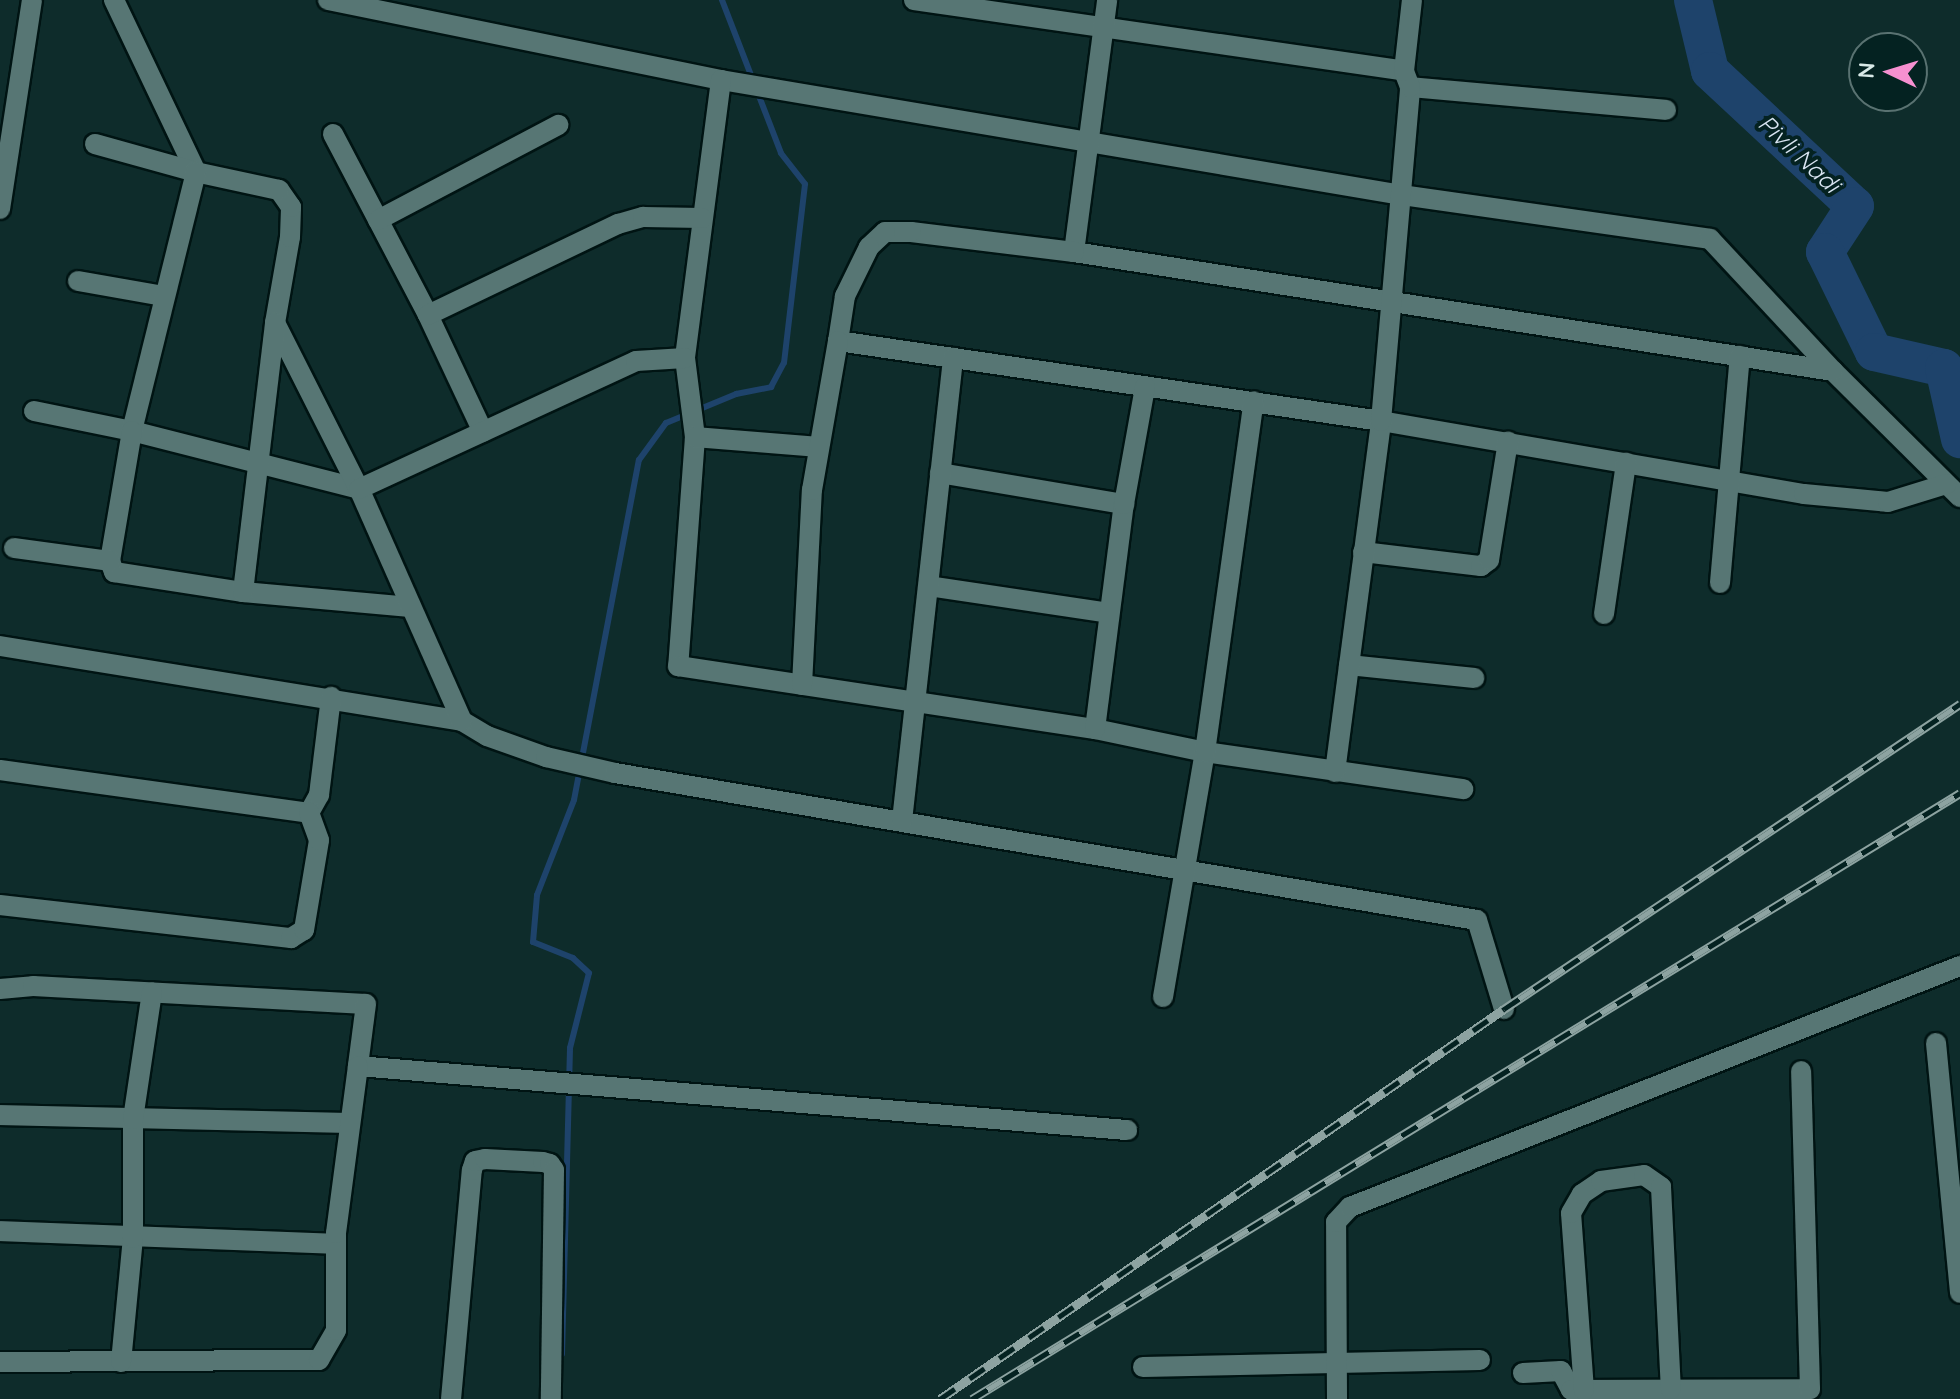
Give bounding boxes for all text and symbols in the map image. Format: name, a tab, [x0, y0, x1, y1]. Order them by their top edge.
north arrow	[1848, 32, 1928, 112]
text: N	[1852, 61, 1881, 80]
water label: Pivli Nadi	[1752, 109, 1846, 199]

